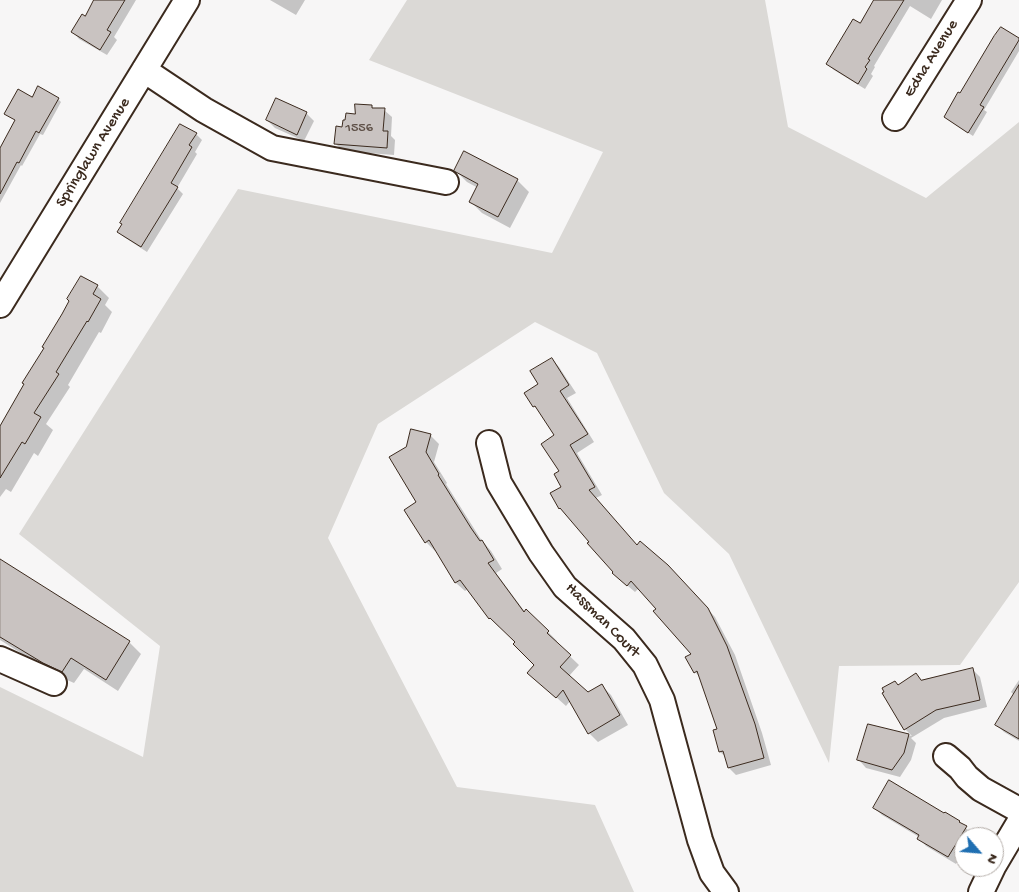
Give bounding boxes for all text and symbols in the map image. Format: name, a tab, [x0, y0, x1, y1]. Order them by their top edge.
street label: Edna Avenue	[901, 17, 963, 101]
street label: Springlawn Avenue	[53, 95, 135, 211]
house number: 1556	[345, 121, 373, 137]
street label: Hassman Court	[561, 580, 643, 662]
north arrow	[954, 827, 1004, 877]
text: N	[982, 851, 1002, 867]

